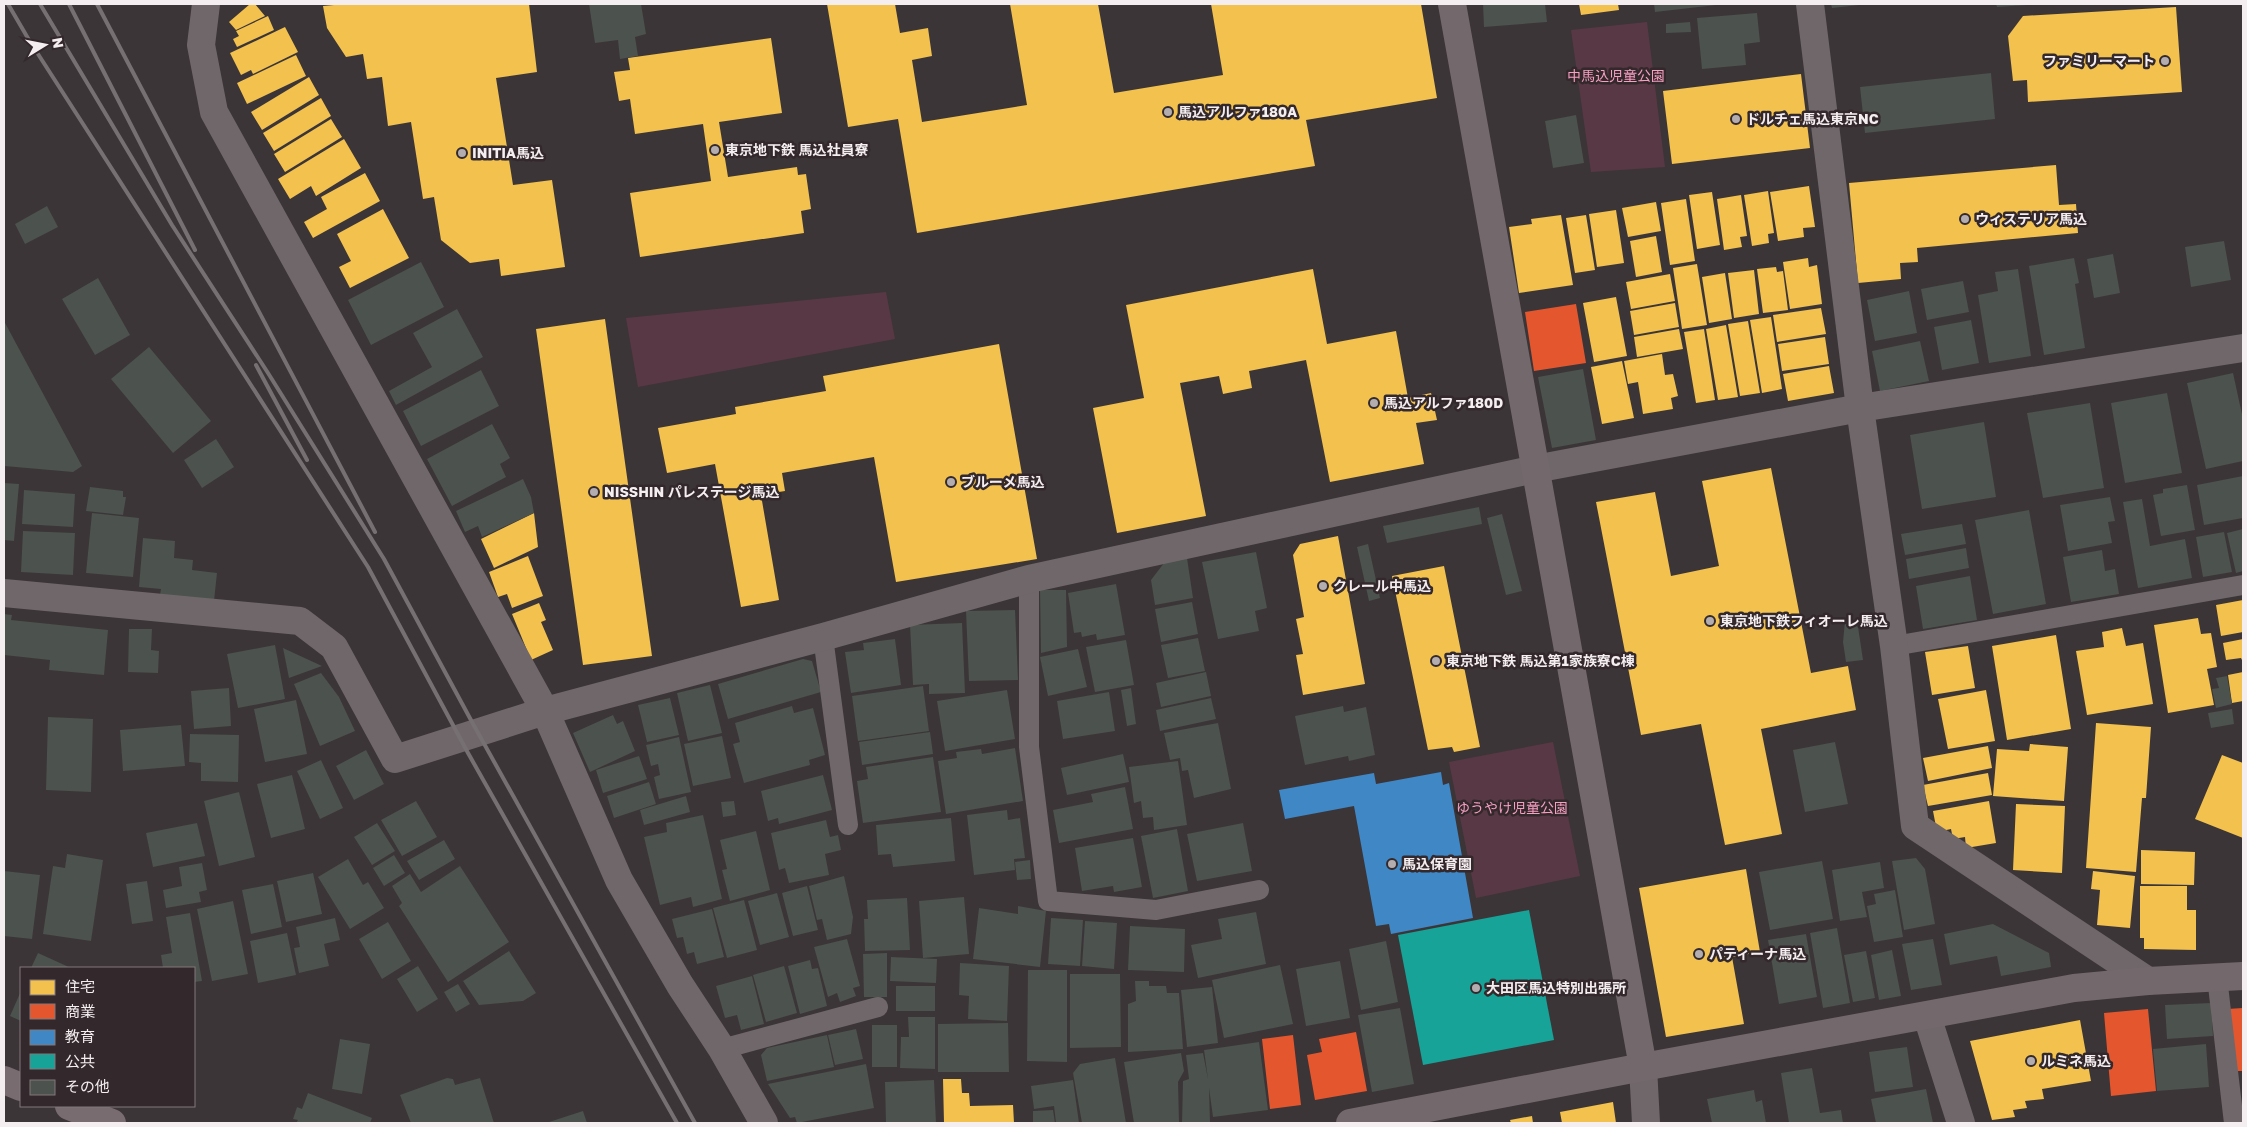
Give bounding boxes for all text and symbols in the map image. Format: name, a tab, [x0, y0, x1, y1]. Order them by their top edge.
north arrow	[20, 20, 70, 70]
text: N	[49, 36, 68, 49]
place label: ファミリーマート	[2043, 52, 2155, 69]
marker: ファミリーマート	[2159, 55, 2171, 67]
park label: 中馬込児童公園	[1567, 67, 1665, 84]
place label: 馬込アルファ180A	[1178, 103, 1297, 120]
marker: 馬込アルファ180A	[1162, 106, 1174, 118]
place label: ドルチェ馬込東京NC	[1746, 110, 1879, 127]
marker: ドルチェ馬込東京NC	[1730, 113, 1742, 125]
place label: 東京地下鉄 馬込社員寮	[725, 141, 869, 158]
place label: INITIA馬込	[472, 144, 544, 161]
marker: 東京地下鉄 馬込社員寮	[709, 144, 721, 156]
marker: INITIA馬込	[456, 147, 468, 159]
place label: ウィステリア馬込	[1975, 210, 2087, 227]
marker: ウィステリア馬込	[1959, 213, 1971, 225]
place label: 馬込アルファ180D	[1384, 394, 1503, 411]
marker: 馬込アルファ180D	[1368, 397, 1380, 409]
place label: ブルーメ馬込	[961, 473, 1044, 490]
marker: ブルーメ馬込	[945, 476, 957, 488]
place label: NISSHIN パレステージ馬込	[604, 483, 779, 500]
marker: NISSHIN パレステージ馬込	[588, 486, 600, 498]
place label: クレール中馬込	[1333, 577, 1431, 594]
marker: クレール中馬込	[1317, 580, 1329, 592]
place label: 東京地下鉄フィオーレ馬込	[1720, 612, 1888, 629]
marker: 東京地下鉄フィオーレ馬込	[1704, 615, 1716, 627]
place label: 東京地下鉄 馬込第1家族寮C棟	[1446, 652, 1635, 669]
marker: 東京地下鉄 馬込第1家族寮C棟	[1430, 655, 1442, 667]
park label: ゆうやけ児童公園	[1456, 799, 1568, 816]
place label: 馬込保育園	[1402, 855, 1472, 872]
marker: 馬込保育園	[1386, 858, 1398, 870]
place label: パティーナ馬込	[1709, 945, 1806, 962]
marker: パティーナ馬込	[1693, 948, 1705, 960]
legend	[20, 967, 195, 1107]
text: 住宅	[65, 977, 95, 995]
place label: 大田区馬込特別出張所	[1486, 979, 1626, 996]
marker: 大田区馬込特別出張所	[1470, 982, 1482, 994]
text: 商業	[65, 1002, 95, 1020]
text: 教育	[65, 1027, 95, 1045]
text: 公共	[65, 1052, 95, 1070]
place label: ルミネ馬込	[2041, 1052, 2111, 1069]
marker: ルミネ馬込	[2025, 1055, 2037, 1067]
text: その他	[65, 1077, 110, 1095]

